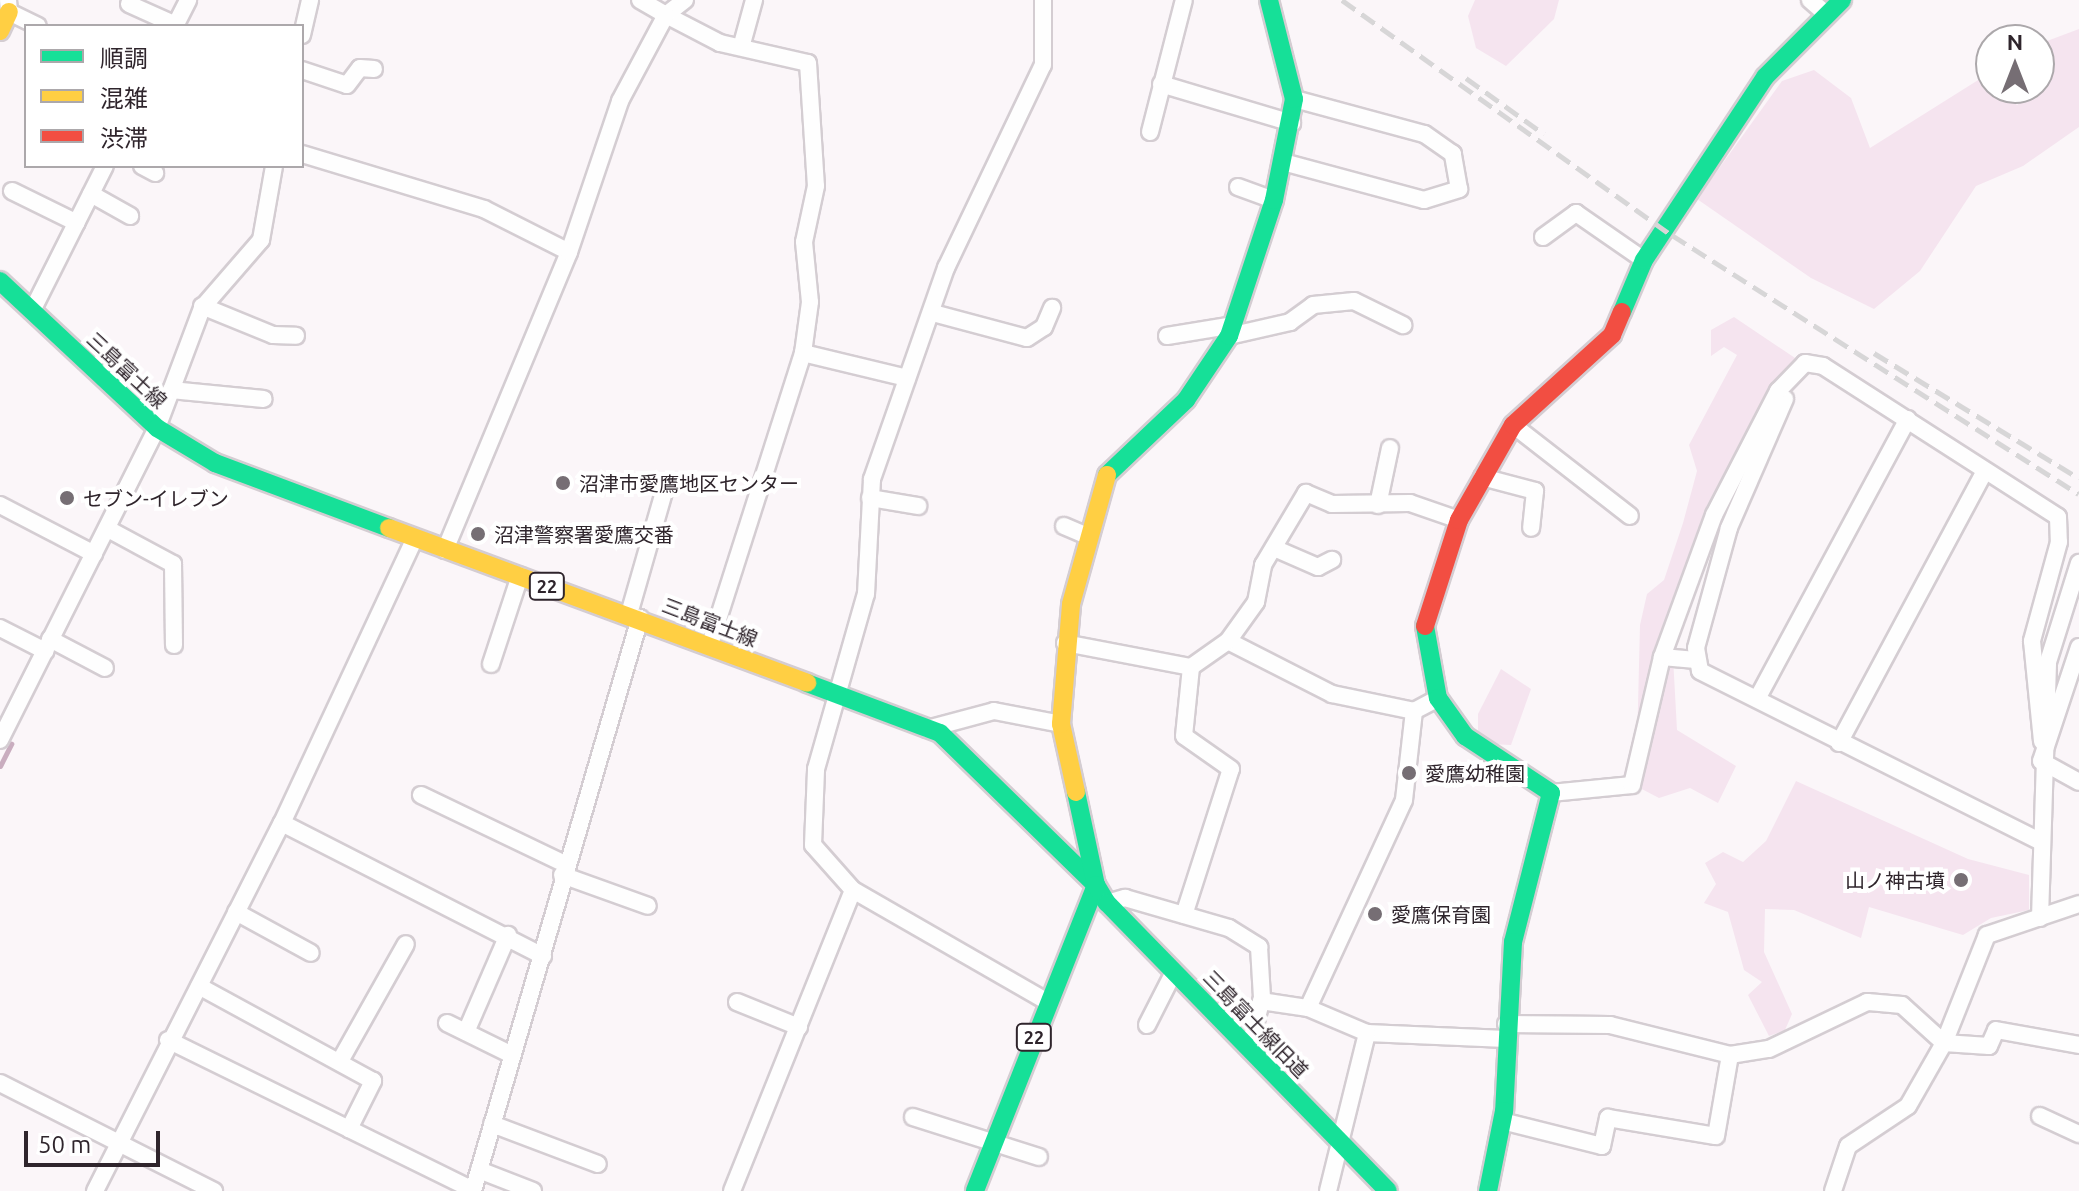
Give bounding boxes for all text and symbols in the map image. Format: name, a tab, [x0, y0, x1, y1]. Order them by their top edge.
legend	[24, 24, 304, 168]
north arrow	[1975, 24, 2055, 104]
text: N	[2007, 29, 2023, 54]
text: 順調	[100, 45, 148, 72]
text: 混雑	[100, 85, 148, 112]
text: 渋滞	[100, 125, 148, 152]
street label: 三島富士線	[82, 327, 172, 413]
place label: 沼津市愛鷹地区センター	[579, 471, 799, 495]
marker: 沼津市愛鷹地区センター	[554, 474, 572, 492]
place label: セブン-イレブン	[83, 486, 229, 510]
marker: セブン-イレブン	[58, 489, 76, 507]
place label: 沼津警察署愛鷹交番	[494, 522, 674, 546]
marker: 沼津警察署愛鷹交番	[469, 525, 487, 543]
road number: 22	[527, 572, 567, 600]
street label: 三島富士線	[659, 593, 761, 651]
place label: 愛鷹幼稚園	[1425, 761, 1525, 785]
marker: 愛鷹幼稚園	[1400, 764, 1418, 782]
place label: 山ノ神古墳	[1845, 868, 1945, 892]
marker: 山ノ神古墳	[1952, 871, 1970, 889]
place label: 愛鷹保育園	[1391, 902, 1491, 926]
marker: 愛鷹保育園	[1366, 905, 1384, 923]
street label: 三島富士線旧道	[1199, 965, 1313, 1083]
road number: 22	[1014, 1023, 1054, 1051]
scale bar	[28, 1115, 164, 1165]
text: 50 m	[38, 1131, 91, 1158]

